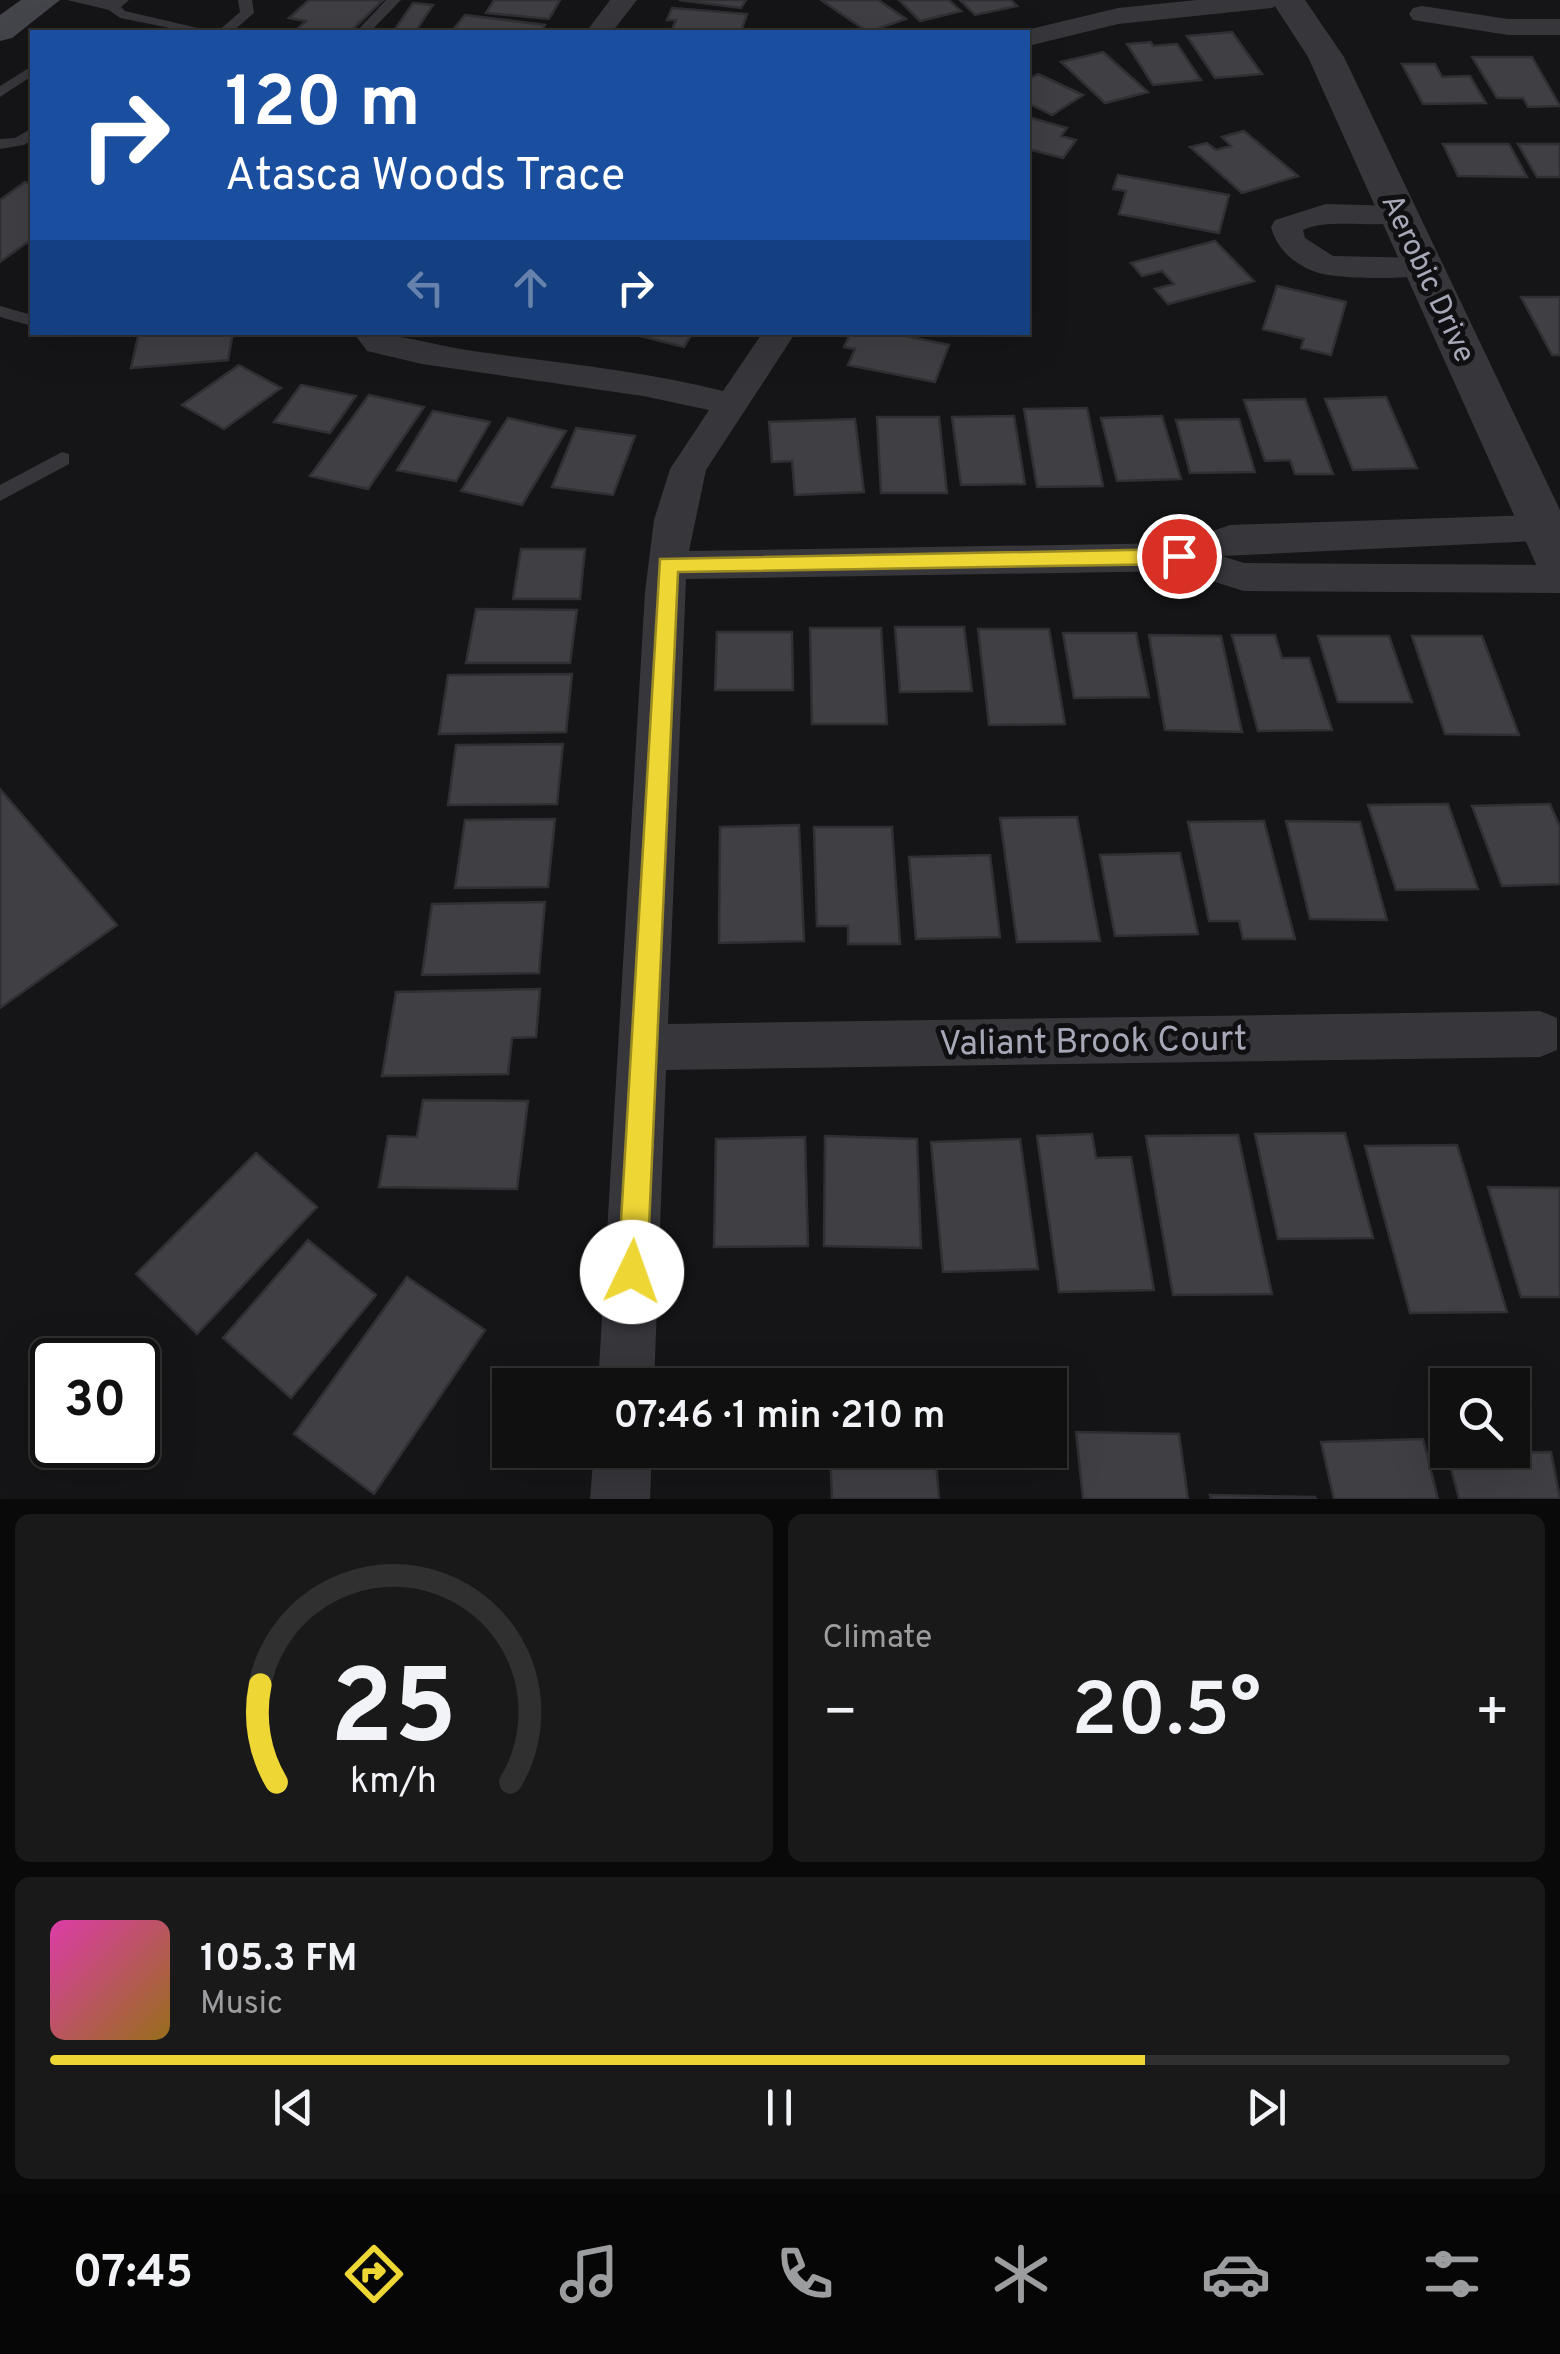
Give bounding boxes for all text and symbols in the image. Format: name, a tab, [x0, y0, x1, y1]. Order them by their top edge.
text: 120 m	[225, 62, 421, 151]
icon: right	[60, 70, 190, 200]
text: Atasca Woods Trace	[225, 149, 625, 206]
street label: Aerobic Drive	[1372, 189, 1482, 369]
icon: left	[398, 260, 453, 315]
icon: ahead	[503, 260, 558, 315]
icon: right	[608, 260, 663, 315]
pin	[1137, 514, 1222, 599]
icon: arrive	[1152, 529, 1207, 584]
street label: Valiant Brook Court	[939, 1018, 1248, 1068]
position arrow	[580, 1220, 684, 1324]
speed limit sign: 30	[30, 1338, 160, 1468]
map controls	[1430, 1368, 1530, 1468]
button: search	[1430, 1368, 1530, 1468]
text: 07:46 · 1 min · 210 m	[614, 1393, 945, 1442]
text: Climate	[823, 1619, 932, 1659]
text: 25	[330, 1648, 457, 1780]
text: 20.5°	[1071, 1667, 1261, 1762]
text: −	[823, 1680, 858, 1750]
text: +	[1475, 1680, 1510, 1750]
text: km/h	[350, 1760, 437, 1806]
text: 105.3 FM	[200, 1936, 358, 1985]
text: Music	[200, 1985, 283, 2025]
icon: previous	[266, 2080, 321, 2135]
icon: pause	[752, 2080, 807, 2135]
icon: next	[1239, 2080, 1294, 2135]
icon: directions	[339, 2239, 409, 2309]
icon: music	[554, 2239, 624, 2309]
icon: phone	[770, 2239, 840, 2309]
icon: climate	[986, 2239, 1056, 2309]
icon: car	[1201, 2239, 1271, 2309]
icon: filters	[1417, 2239, 1487, 2309]
text: 07:45	[73, 2246, 193, 2303]

